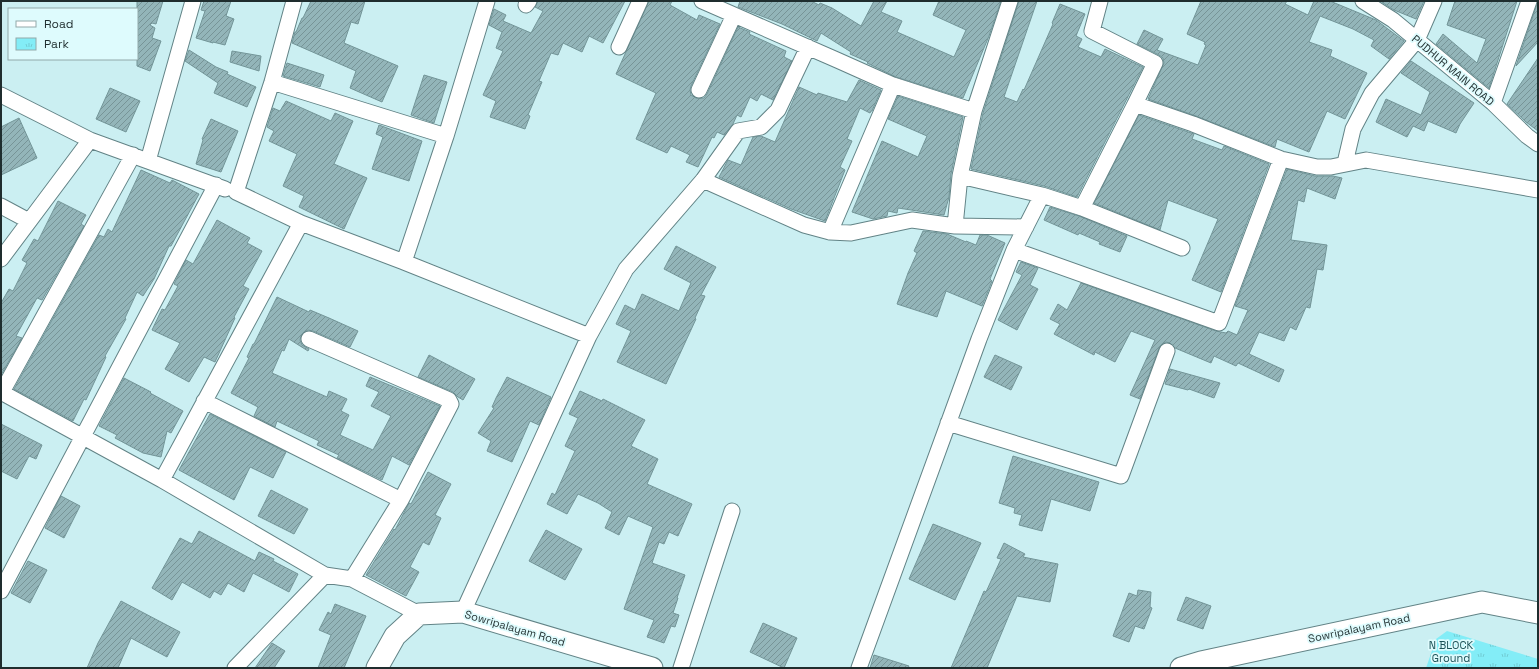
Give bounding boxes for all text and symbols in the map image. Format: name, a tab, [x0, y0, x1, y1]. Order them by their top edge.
legend	[8, 8, 138, 60]
text: Road	[44, 16, 73, 32]
street label: PUDHUR MAIN ROAD	[1409, 31, 1497, 109]
text: Park	[44, 36, 69, 52]
street label: Sowripalayam Road	[463, 607, 567, 649]
street label: Sowripalayam Road	[1307, 610, 1411, 646]
park label: N BLOCK Ground	[1429, 638, 1473, 665]

